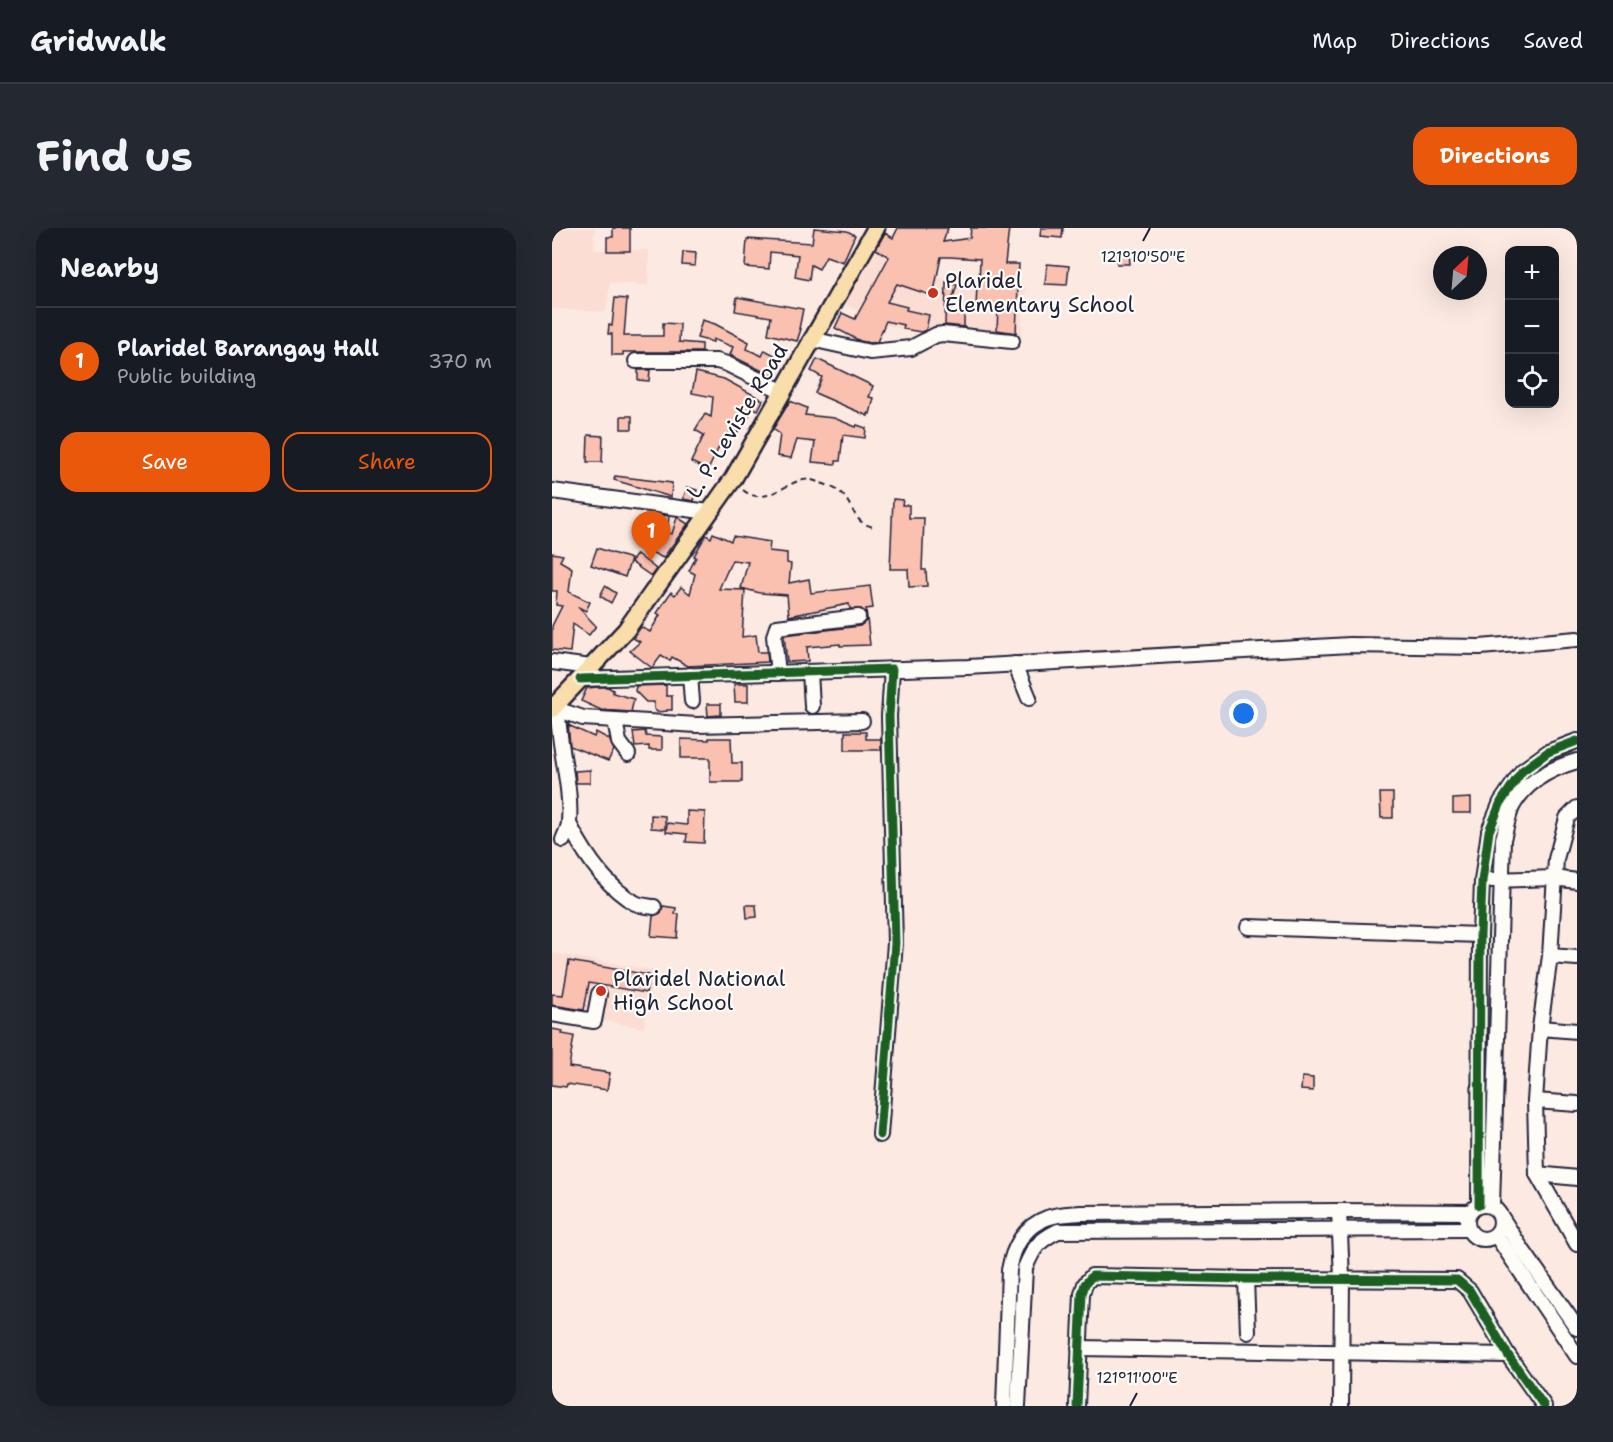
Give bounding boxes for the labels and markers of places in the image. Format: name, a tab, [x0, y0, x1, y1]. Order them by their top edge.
place label: Plaridel Elementary School	[945, 267, 1135, 319]
marker: Plaridel Elementary School	[926, 286, 940, 300]
pin: 1	[632, 512, 670, 561]
place label: Plaridel National High School	[613, 965, 786, 1017]
marker: Plaridel National High School	[594, 984, 608, 998]

